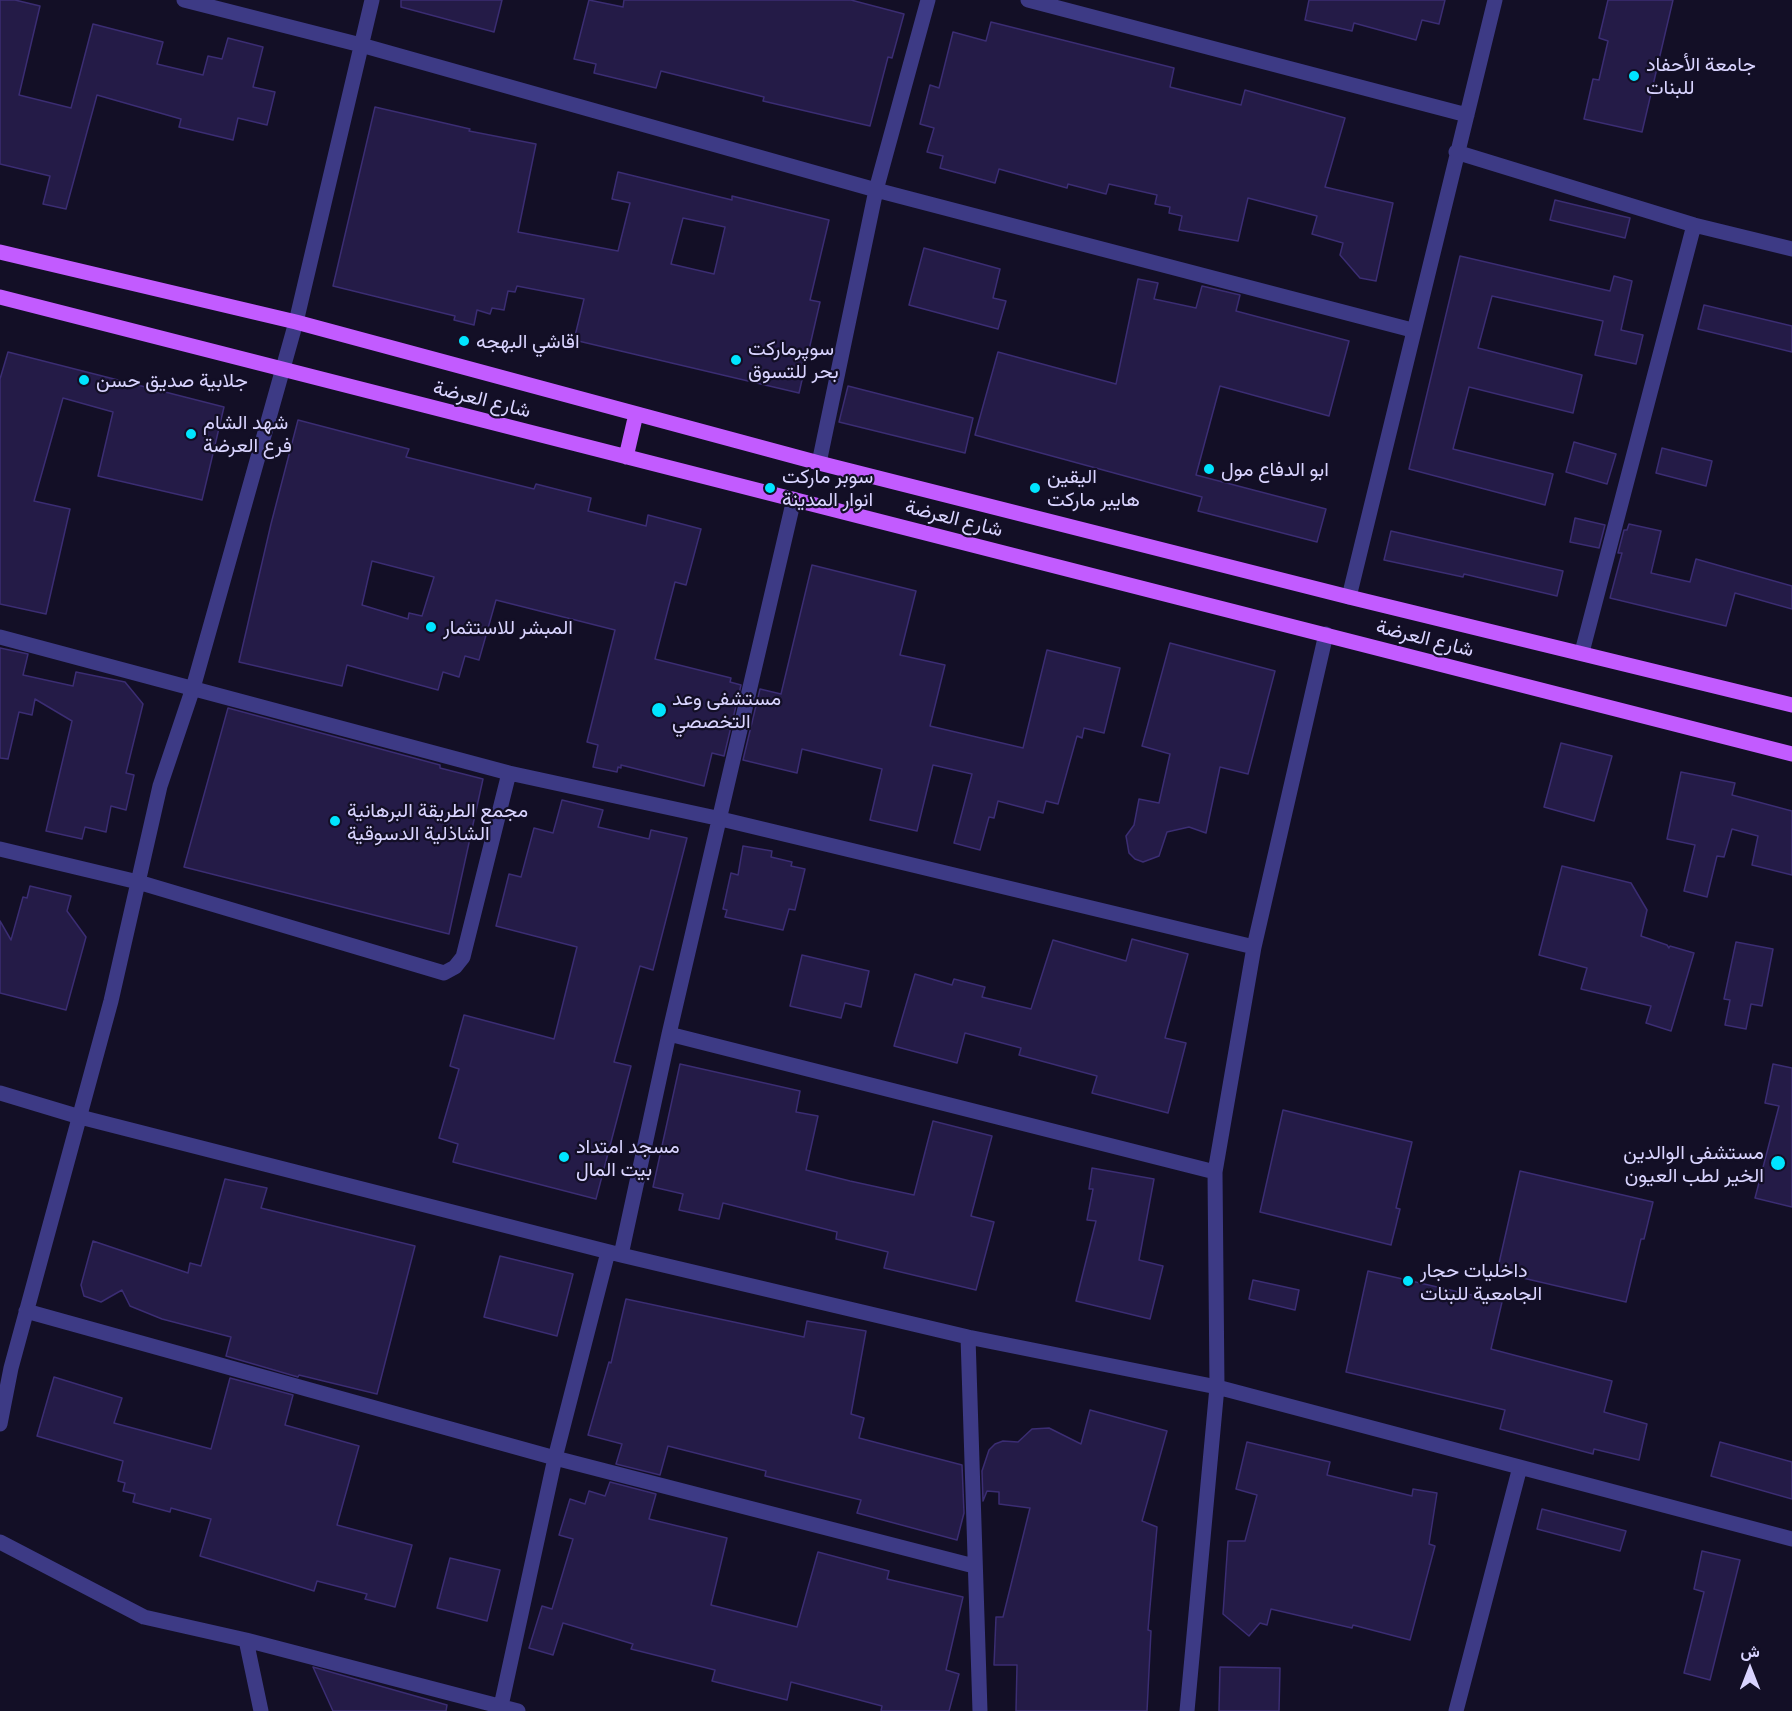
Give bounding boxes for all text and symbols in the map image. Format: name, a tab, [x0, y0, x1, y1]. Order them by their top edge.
place label: جامعة الأحفاد للبنات	[1646, 52, 1756, 99]
marker: جامعة الأحفاد للبنات	[1627, 69, 1641, 83]
place label: اقاشي البهجه	[476, 329, 580, 353]
marker: اقاشي البهجه	[457, 334, 471, 348]
place label: سوپرمارکت بحر للتسوق	[748, 336, 839, 383]
marker: سوپرمارکت بحر للتسوق	[729, 353, 743, 367]
place label: جلابية صديق حسن	[96, 368, 248, 392]
marker: جلابية صديق حسن	[77, 373, 91, 387]
street label: شارع العرضة	[431, 375, 533, 423]
place label: شهد الشام فرع العرضة	[203, 410, 292, 457]
marker: شهد الشام فرع العرضة	[184, 427, 198, 441]
place label: ابو الدفاع مول	[1221, 457, 1329, 481]
marker: ابو الدفاع مول	[1202, 462, 1216, 476]
place label: سوبر ماركت انوار المدينة	[782, 464, 873, 511]
place label: اليقين هايبر ماركت	[1047, 464, 1140, 511]
marker: سوبر ماركت انوار المدينة	[763, 481, 777, 495]
marker: اليقين هايبر ماركت	[1028, 481, 1042, 495]
street label: شارع العرضة	[903, 494, 1005, 542]
street label: شارع العرضة	[1374, 614, 1476, 662]
place label: المبشر للاستثمار	[443, 615, 573, 639]
marker: المبشر للاستثمار	[424, 620, 438, 634]
place label: مستشفى وعد التخصصي	[672, 686, 781, 733]
marker: مستشفى وعد التخصصي	[650, 701, 668, 719]
place label: مجمع الطريقة البرهانية الشاذلية الدسوقية	[347, 798, 528, 845]
marker: مجمع الطريقة البرهانية الشاذلية الدسوقية	[328, 814, 342, 828]
place label: مسجد امتداد بيت المال	[576, 1134, 680, 1181]
place label: مستشفى الوالدين الخير لطب العيون	[1623, 1140, 1764, 1187]
marker: مسجد امتداد بيت المال	[557, 1150, 571, 1164]
marker: مستشفى الوالدين الخير لطب العيون	[1769, 1154, 1787, 1172]
place label: داخليات حجار الجامعية للبنات	[1420, 1258, 1542, 1305]
marker: داخليات حجار الجامعية للبنات	[1401, 1274, 1415, 1288]
north arrow	[1720, 1639, 1780, 1699]
text: ش	[1740, 1642, 1760, 1660]

